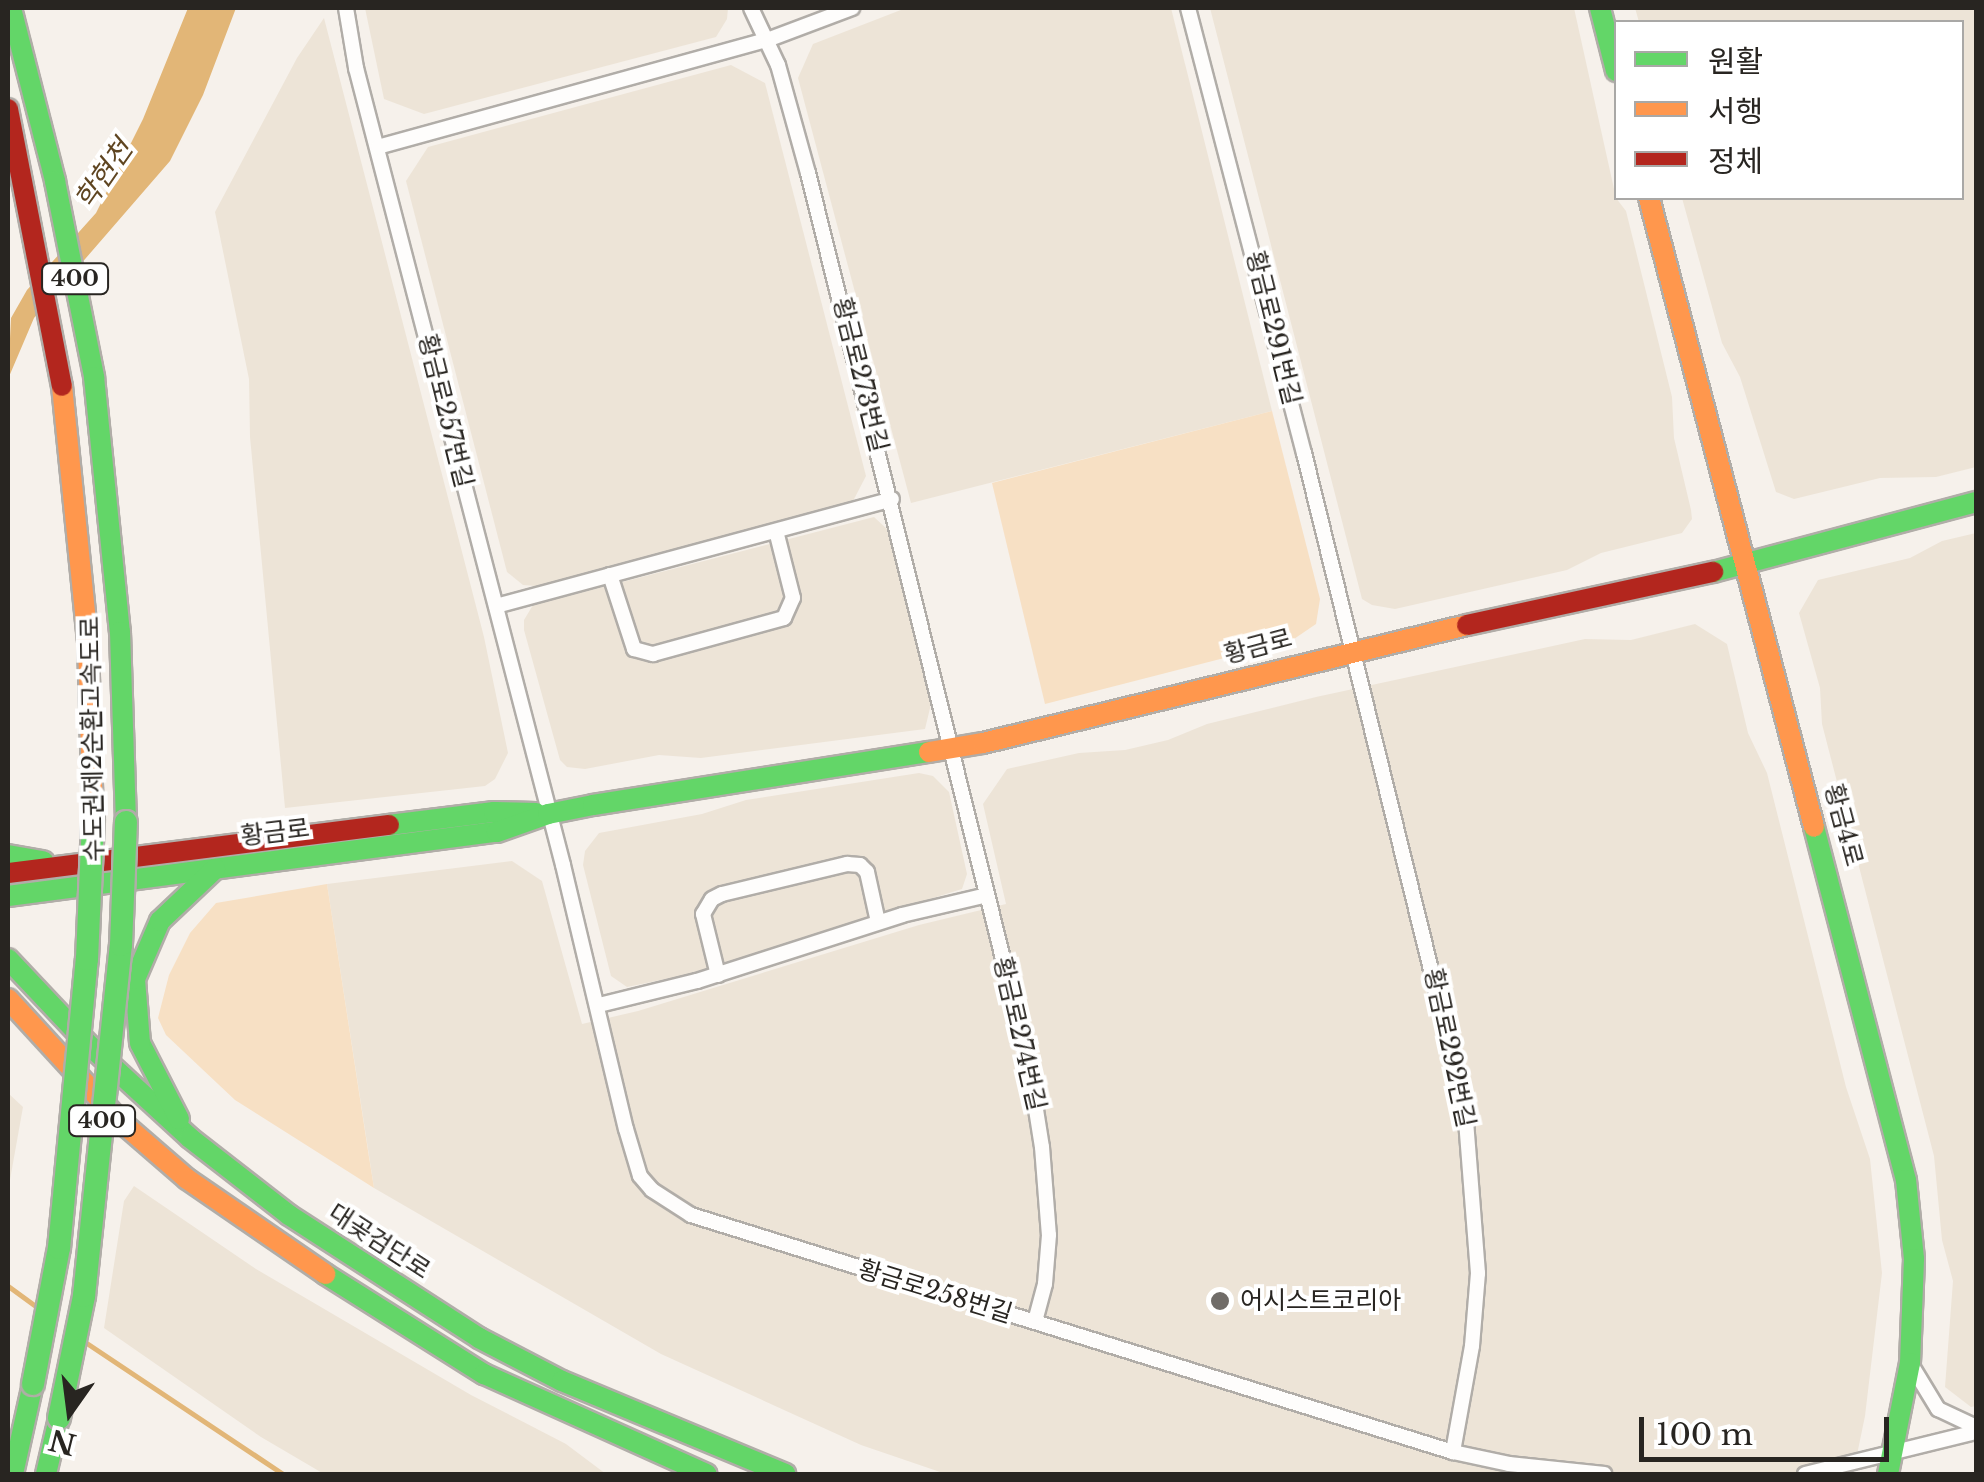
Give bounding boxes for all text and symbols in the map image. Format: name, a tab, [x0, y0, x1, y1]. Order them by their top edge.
legend	[1614, 20, 1964, 200]
text: 원활	[1708, 43, 1763, 80]
text: 서행	[1708, 93, 1763, 130]
water label: 학현천	[68, 134, 140, 216]
text: 정체	[1708, 143, 1763, 180]
street label: 황금로291번길	[1239, 248, 1307, 408]
road number: 400	[40, 262, 110, 296]
street label: 황금로273번길	[826, 295, 894, 455]
street label: 황금로257번길	[411, 331, 479, 491]
street label: 수도권제2순환고속도로	[76, 616, 110, 862]
street label: 황금로	[1221, 624, 1295, 670]
street label: 황금4로	[1818, 781, 1868, 869]
street label: 황금로	[239, 814, 311, 852]
street label: 황금로274번길	[987, 954, 1051, 1114]
street label: 황금로292번길	[1417, 966, 1481, 1130]
road number: 400	[67, 1104, 137, 1138]
street label: 대곶검단로	[323, 1198, 435, 1286]
street label: 황금로258번길	[854, 1254, 1016, 1330]
place label: 어시스트코리아	[1240, 1286, 1401, 1316]
marker: 어시스트코리아	[1209, 1290, 1231, 1312]
north arrow	[20, 1362, 120, 1462]
scale bar	[1644, 1397, 1894, 1459]
text: 100 m	[1656, 1416, 1753, 1453]
text: N	[46, 1421, 80, 1462]

